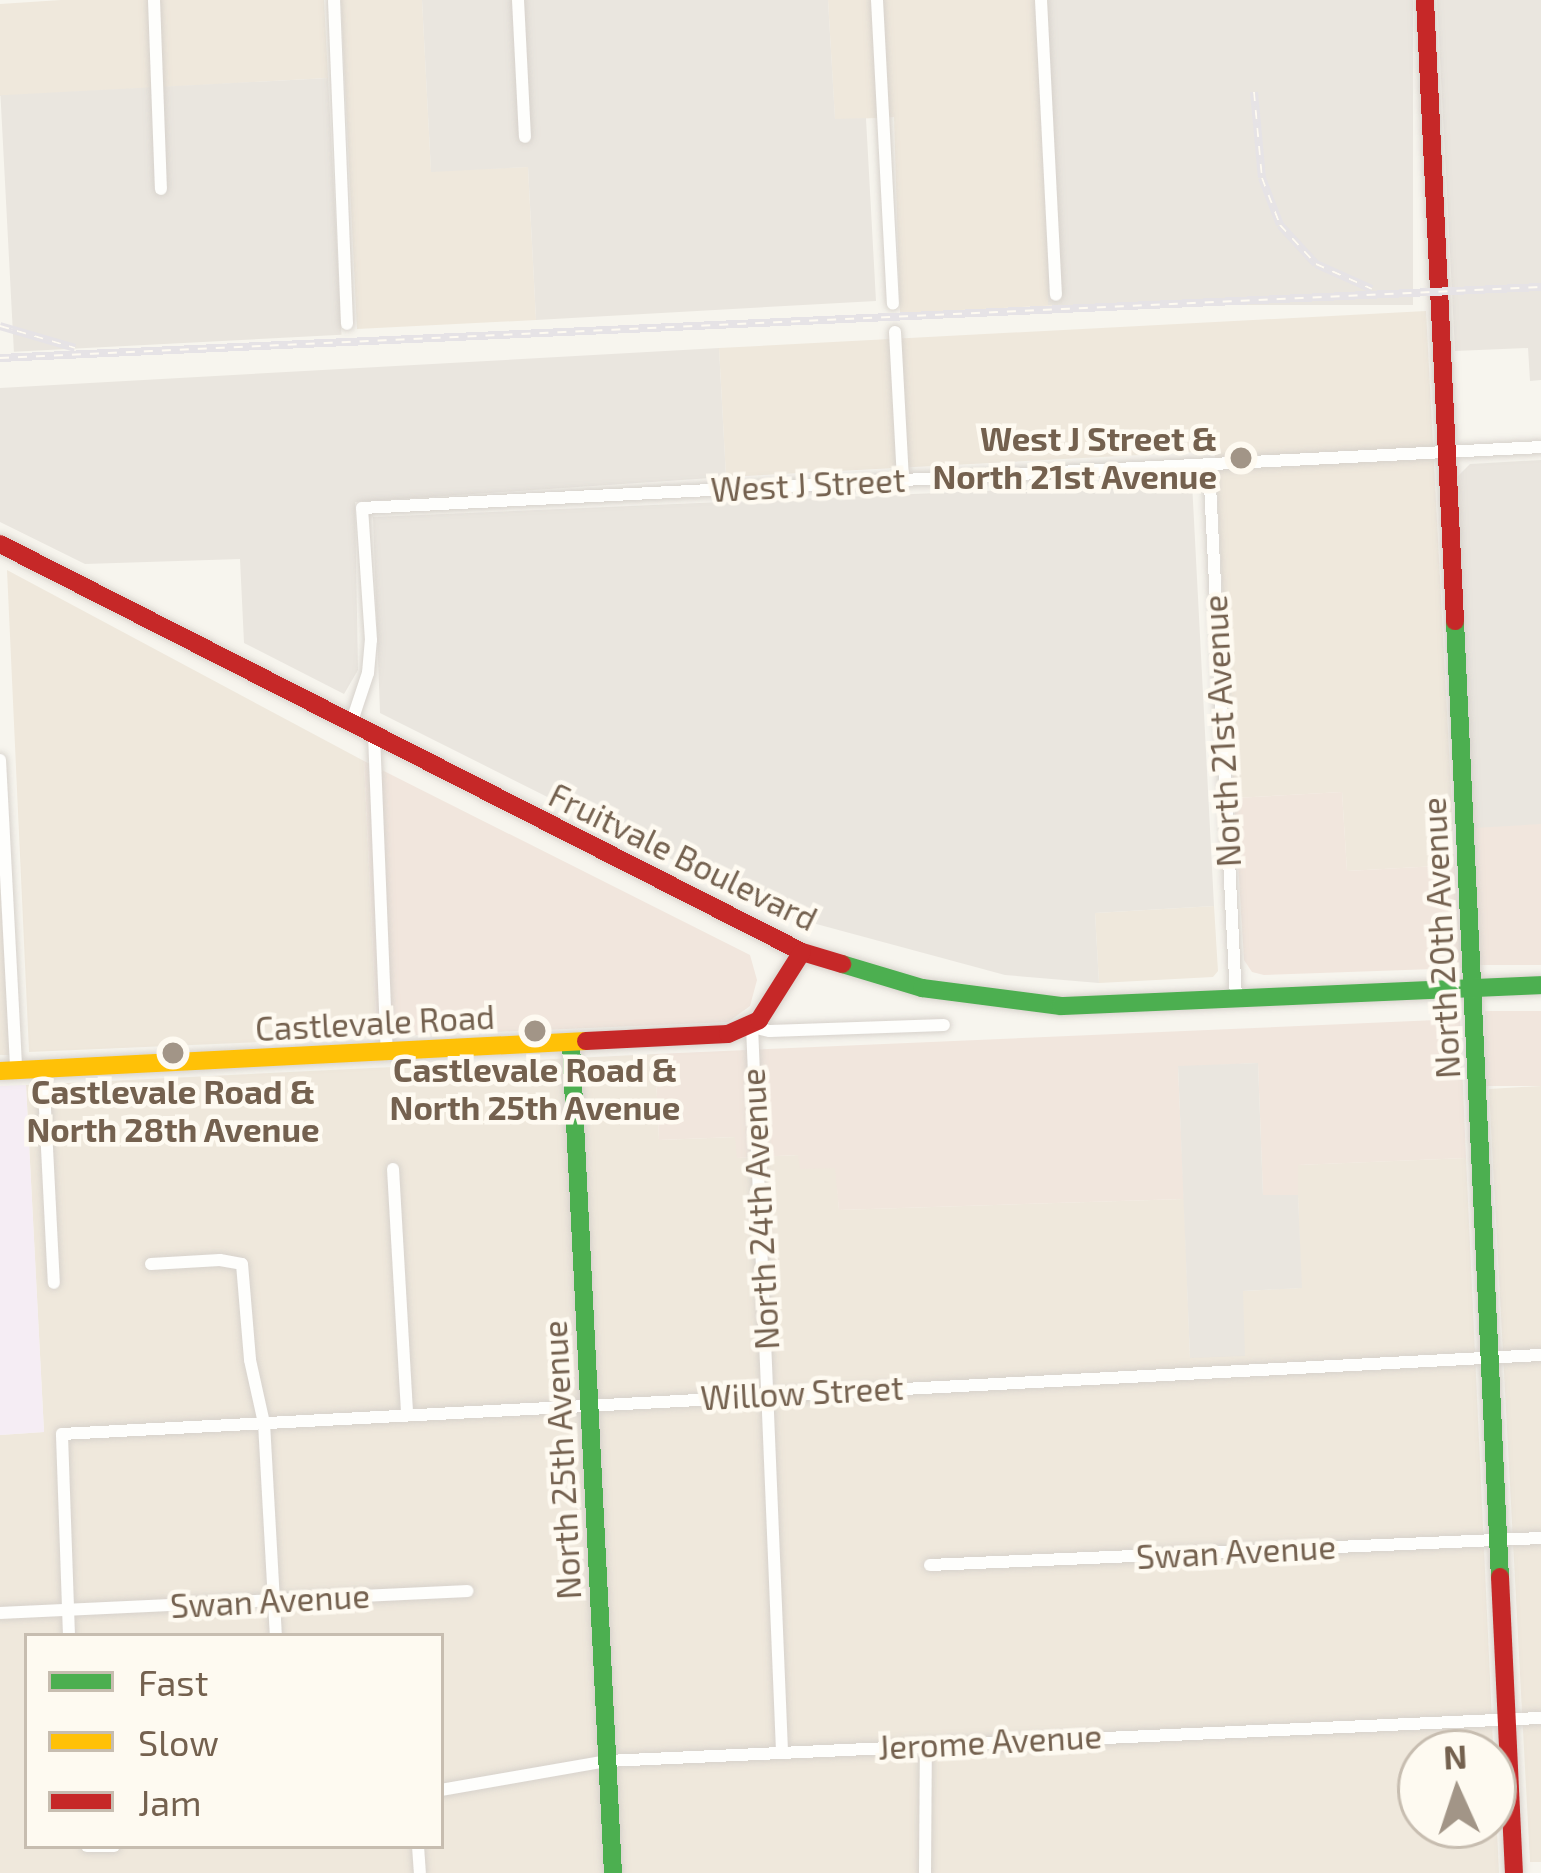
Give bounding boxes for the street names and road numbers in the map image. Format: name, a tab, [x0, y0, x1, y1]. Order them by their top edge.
street label: West J Street	[709, 460, 907, 510]
street label: North 21st Avenue	[1195, 593, 1249, 869]
street label: Fruitvale Boulevard	[543, 775, 823, 939]
street label: North 20th Avenue	[1414, 796, 1468, 1080]
street label: Castlevale Road	[254, 997, 496, 1049]
street label: North 24th Avenue	[733, 1067, 787, 1351]
street label: North 25th Avenue	[535, 1319, 589, 1601]
street label: Willow Street	[699, 1368, 905, 1418]
street label: Swan Avenue	[1135, 1527, 1337, 1577]
street label: Swan Avenue	[169, 1576, 371, 1626]
street label: Jerome Avenue	[877, 1716, 1103, 1768]

